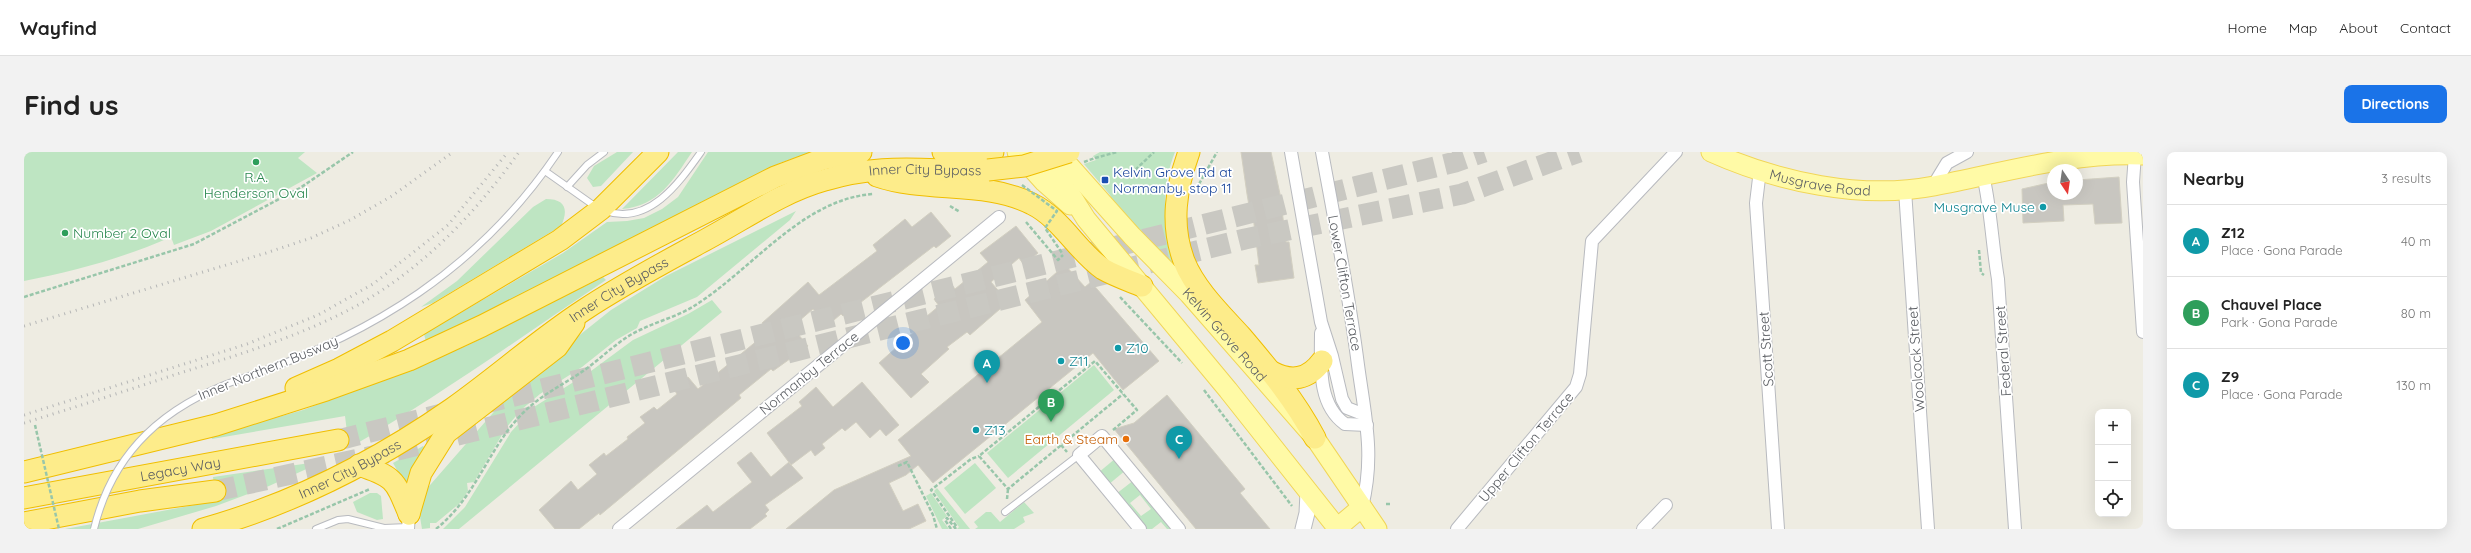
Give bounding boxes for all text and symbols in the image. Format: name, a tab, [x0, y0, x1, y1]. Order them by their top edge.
text: Wayfind	[20, 16, 97, 40]
text: Home	[2228, 19, 2267, 37]
text: Map	[2289, 19, 2317, 37]
text: About	[2339, 19, 2378, 37]
text: Contact	[2400, 19, 2451, 37]
button: Directions	[2344, 85, 2447, 123]
text: Find us	[24, 87, 118, 122]
marker: R.A. Henderson Oval	[251, 157, 261, 167]
street label: Inner City Bypass	[868, 160, 981, 180]
place label: Kelvin Grove Rd at Normanby, stop 11	[1113, 163, 1233, 197]
north arrow	[2047, 164, 2083, 200]
street label: Musgrave Road	[1767, 165, 1871, 200]
place label: R.A. Henderson Oval	[204, 168, 308, 202]
text: Nearby	[2183, 168, 2244, 189]
text: 3 results	[2381, 170, 2431, 186]
marker: Kelvin Grove Rd at Normanby, stop 11	[1100, 175, 1110, 185]
place label: Musgrave Muse	[1934, 198, 2035, 216]
marker: Musgrave Muse	[2038, 202, 2048, 212]
street label: Lower Clifton Terrace	[1324, 213, 1366, 353]
text: Z12	[2221, 223, 2245, 242]
place label: Number 2 Oval	[73, 224, 171, 242]
marker: Number 2 Oval	[60, 228, 70, 238]
text: A	[2192, 233, 2200, 249]
text: 40 m	[2401, 233, 2431, 249]
text: Place · Gona Parade	[2221, 242, 2343, 258]
street label: Inner City Bypass	[566, 253, 671, 326]
street label: Kelvin Grove Road	[1179, 284, 1271, 386]
text: Chauvel Place	[2221, 295, 2322, 314]
street label: Woolcock Street	[1903, 305, 1929, 412]
street label: Federal Street	[1991, 305, 2015, 397]
text: B	[2192, 305, 2200, 321]
text: 80 m	[2401, 305, 2431, 321]
street label: Scott Street	[1754, 311, 1778, 387]
text: Park · Gona Parade	[2221, 314, 2338, 330]
street label: Normanby Terrace	[756, 327, 862, 419]
street label: Inner Northern Busway	[195, 332, 341, 404]
your location	[893, 333, 913, 353]
place label: Z10	[1126, 339, 1149, 357]
marker: Z10	[1113, 343, 1123, 353]
pin: A	[974, 350, 1000, 383]
place label: Z11	[1069, 352, 1088, 370]
marker: Z11	[1056, 356, 1066, 366]
text: Z9	[2221, 367, 2239, 386]
text: C	[2192, 377, 2200, 393]
text: 130 m	[2396, 377, 2431, 393]
text: Place · Gona Parade	[2221, 386, 2343, 402]
street label: Upper Clifton Terrace	[1475, 388, 1577, 506]
pin: B	[1038, 389, 1064, 422]
map controls	[2095, 409, 2131, 517]
button: +	[2095, 409, 2131, 445]
place label: Z13	[984, 421, 1006, 439]
marker: Z13	[971, 425, 981, 435]
pin: C	[1166, 426, 1192, 459]
place label: Earth & Steam	[1025, 430, 1118, 448]
marker: Earth & Steam	[1121, 434, 1131, 444]
street label: Inner City Bypass	[296, 435, 404, 503]
button: −	[2095, 445, 2131, 481]
street label: Legacy Way	[139, 453, 222, 485]
button: locate	[2095, 481, 2131, 517]

